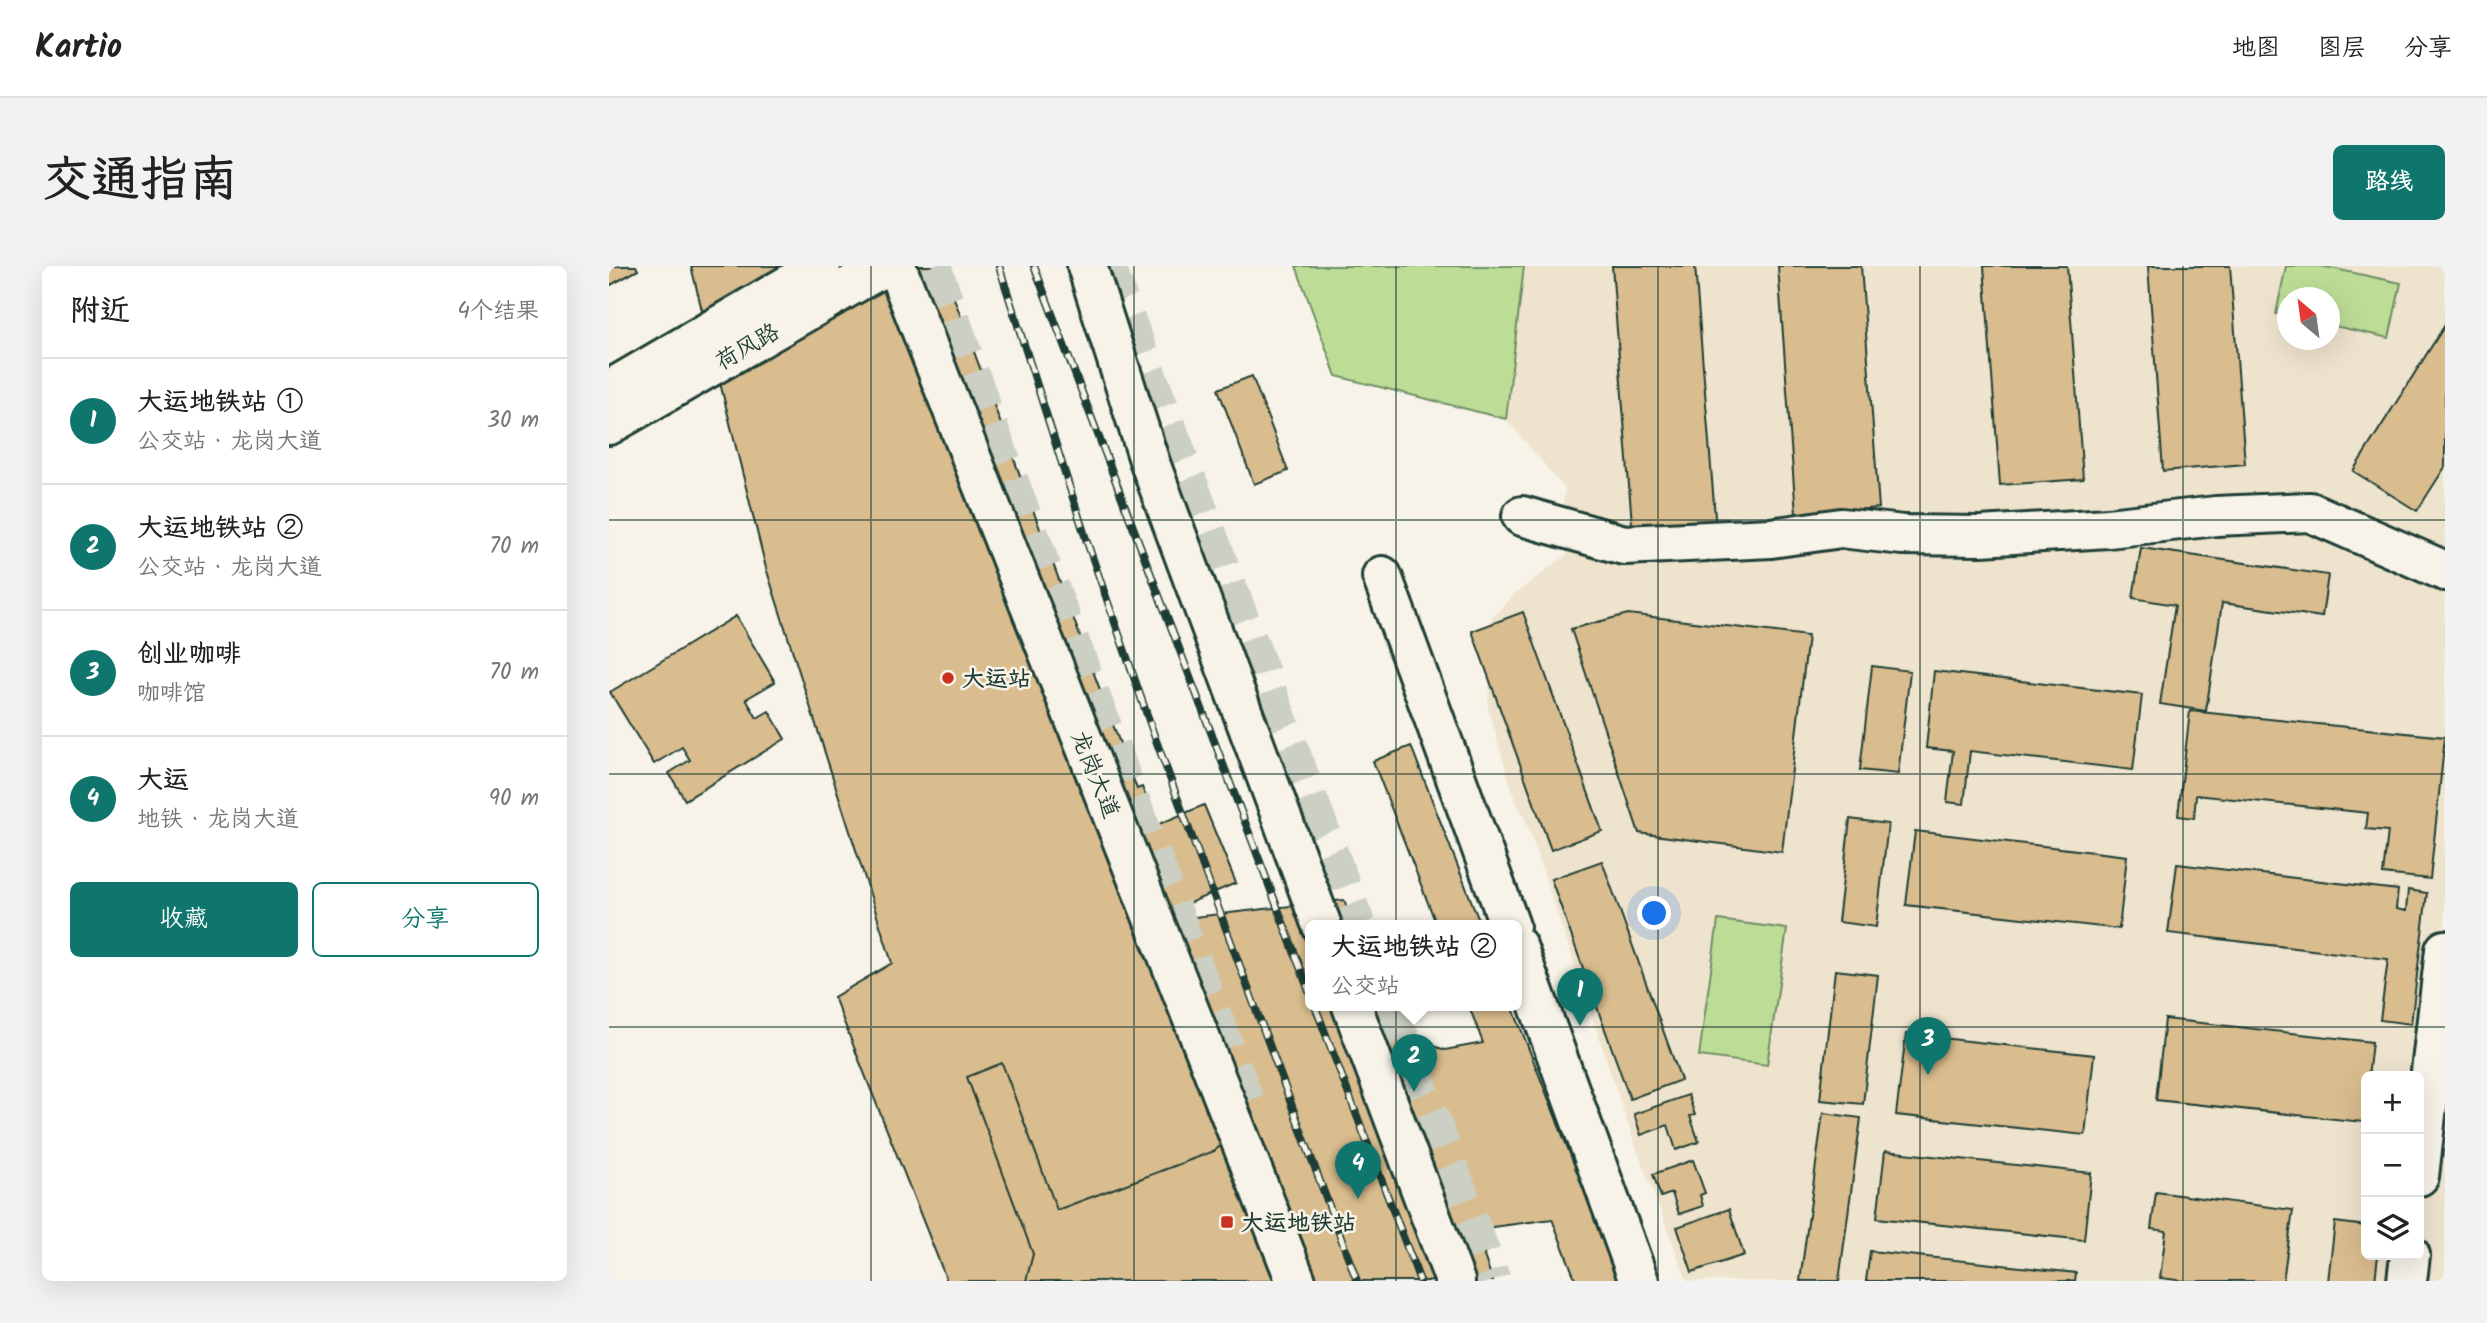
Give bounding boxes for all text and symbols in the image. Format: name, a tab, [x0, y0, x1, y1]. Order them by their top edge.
text: Kartio	[35, 22, 122, 75]
text: 地图	[2232, 29, 2280, 68]
text: 图层	[2318, 29, 2366, 68]
text: 分享	[2404, 29, 2452, 68]
text: 交通指南	[42, 143, 238, 221]
button: 路线	[2333, 145, 2445, 220]
north arrow	[2277, 287, 2340, 350]
text: 附近	[70, 288, 130, 336]
text: 4个结果	[457, 294, 539, 330]
street label: 荷风路	[709, 315, 787, 381]
text: 大运地铁站 ①	[137, 382, 303, 424]
text: 1	[90, 403, 96, 439]
text: 30 m	[487, 403, 539, 439]
text: 公交站 · 龙岗大道	[137, 424, 322, 460]
text: 大运地铁站 ②	[137, 508, 303, 550]
text: 2	[86, 529, 100, 565]
text: 70 m	[489, 529, 539, 565]
text: 公交站 · 龙岗大道	[137, 550, 322, 586]
text: 创业咖啡	[137, 634, 241, 676]
text: 3	[87, 655, 99, 691]
text: 70 m	[489, 655, 539, 691]
place label: 大运站	[962, 662, 1031, 698]
marker: 大运站	[940, 670, 956, 686]
text: 咖啡馆	[137, 676, 206, 712]
street label: 龙岗大道	[1060, 725, 1128, 824]
text: 大运	[137, 760, 189, 802]
text: 4	[87, 781, 99, 817]
text: 90 m	[489, 781, 539, 817]
text: 地铁 · 龙岗大道	[137, 802, 299, 838]
button: 收藏	[70, 882, 298, 957]
button: 分享	[312, 882, 539, 957]
your location	[1637, 896, 1671, 930]
popup	[1305, 920, 1522, 1011]
text: 大运地铁站 ②	[1330, 927, 1497, 969]
pin: 1	[1557, 968, 1603, 1026]
text: 公交站	[1330, 969, 1399, 1005]
pin: 3	[1905, 1017, 1951, 1075]
pin: 2	[1391, 1034, 1437, 1092]
map controls	[2361, 1071, 2424, 1260]
button: +	[2361, 1071, 2424, 1134]
button: −	[2361, 1134, 2424, 1197]
pin: 4	[1335, 1141, 1381, 1199]
button: layers	[2361, 1197, 2424, 1260]
place label: 大运地铁站	[1241, 1206, 1356, 1242]
marker: 大运地铁站	[1219, 1214, 1235, 1230]

